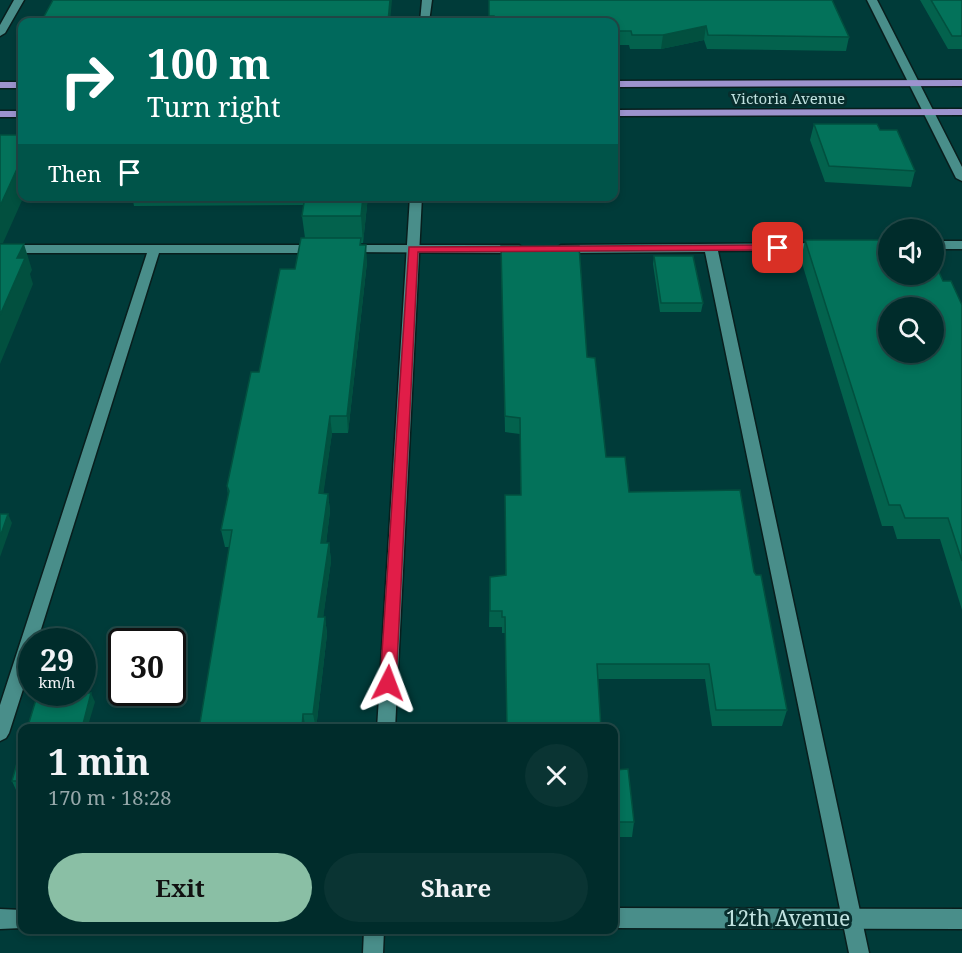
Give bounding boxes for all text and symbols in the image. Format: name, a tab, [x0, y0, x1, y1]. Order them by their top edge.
text: 100 m	[147, 34, 271, 91]
icon: right	[48, 42, 126, 120]
text: Turn right	[147, 88, 280, 125]
street label: Victoria Avenue	[731, 88, 845, 108]
icon: arrive	[113, 156, 146, 189]
text: Then	[48, 158, 101, 188]
map controls	[878, 219, 944, 363]
button: sound	[878, 219, 944, 285]
pin	[752, 222, 803, 273]
icon: arrive	[761, 231, 794, 264]
button: search	[878, 297, 944, 363]
speed limit sign: 30	[108, 628, 186, 706]
text: 29	[40, 639, 74, 680]
position arrow	[356, 651, 420, 715]
text: km/h	[39, 672, 75, 692]
text: 1 min	[48, 737, 150, 786]
button: close	[525, 744, 588, 807]
text: 170 m · 18:28	[48, 784, 171, 811]
button: Exit	[48, 853, 312, 922]
button: Share	[324, 853, 588, 922]
street label: 12th Avenue	[726, 904, 850, 932]

